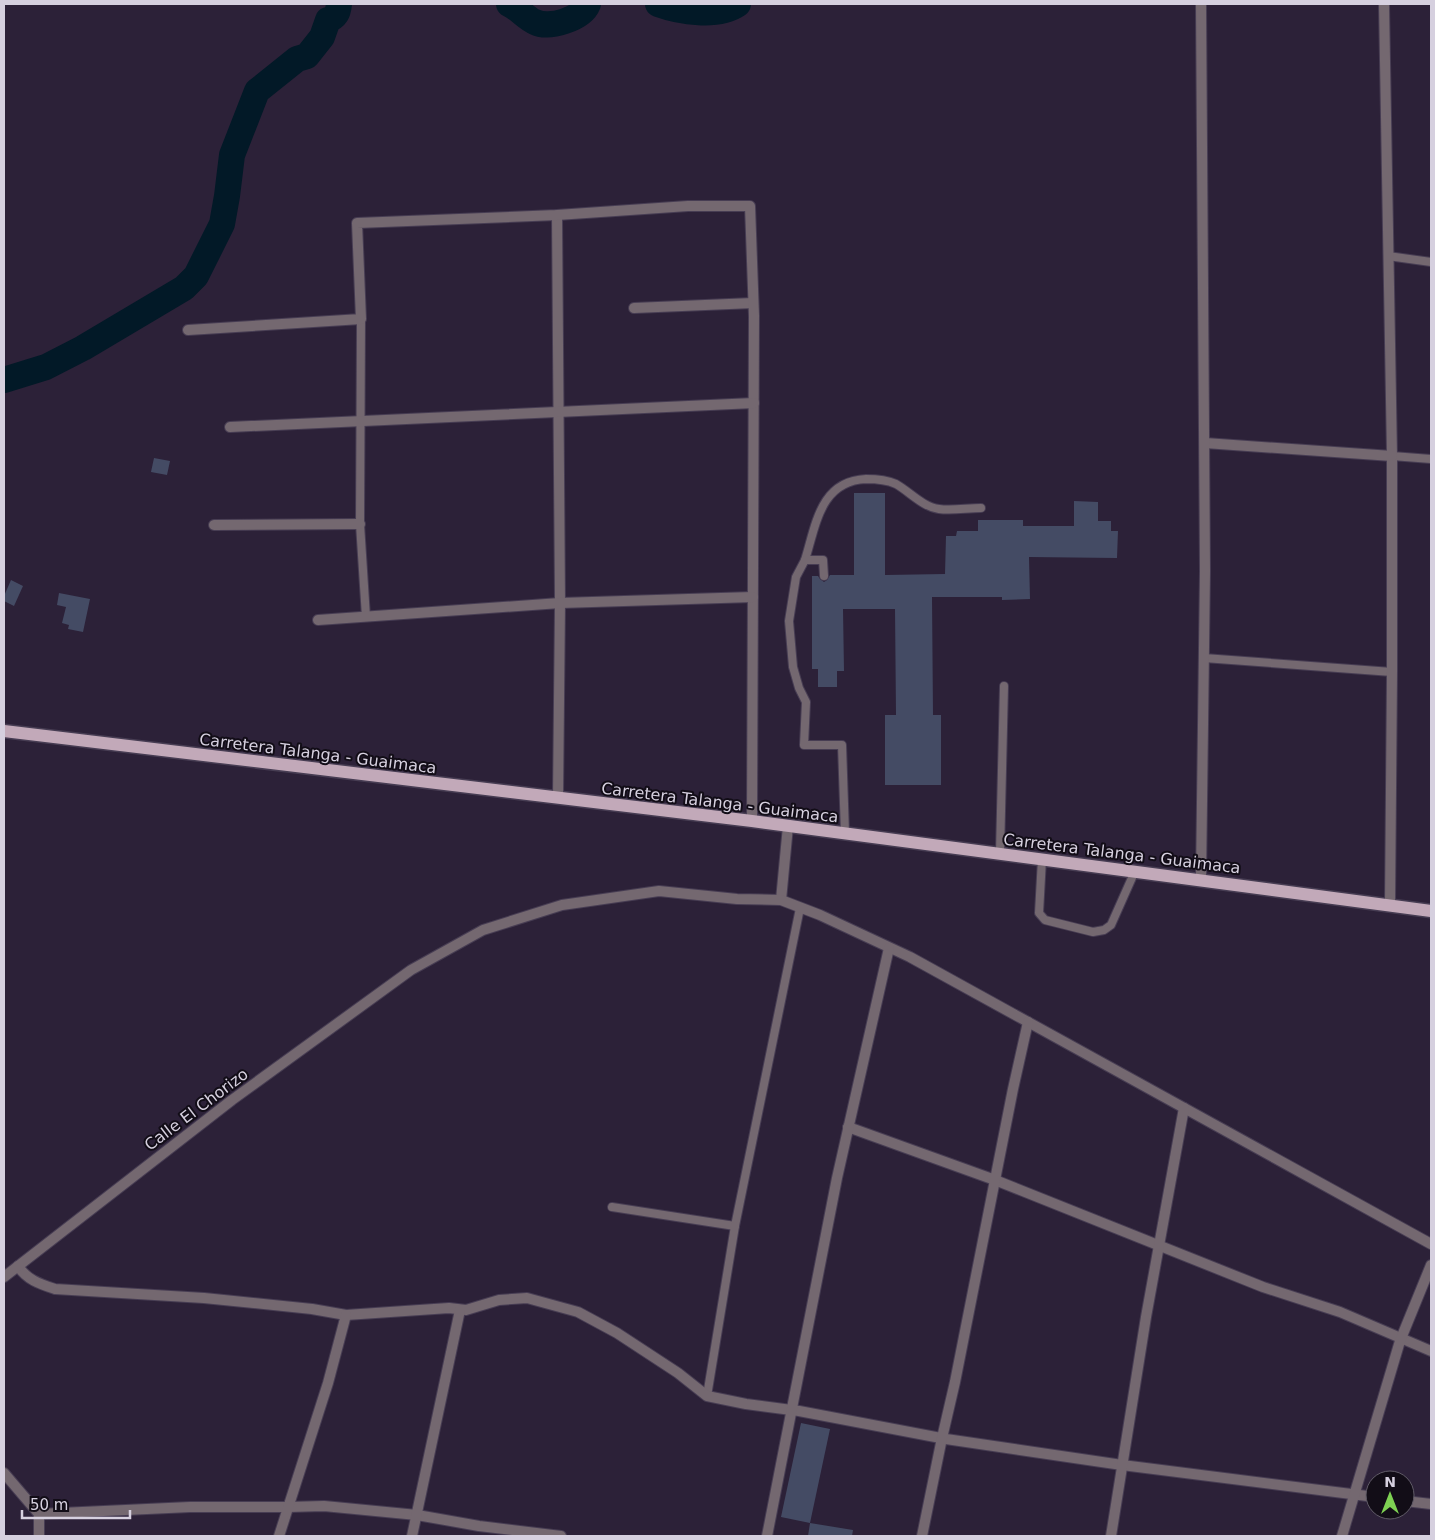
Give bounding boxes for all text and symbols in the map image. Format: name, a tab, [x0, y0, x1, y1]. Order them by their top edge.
street label: Carretera Talanga - Guaimaca	[198, 730, 438, 777]
street label: Carretera Talanga - Guaimaca	[600, 779, 840, 826]
street label: Carretera Talanga - Guaimaca	[1002, 830, 1242, 877]
street label: Calle El Chorizo	[141, 1064, 252, 1155]
north arrow	[1365, 1470, 1415, 1520]
text: N	[1384, 1474, 1396, 1490]
scale bar	[22, 1488, 130, 1520]
text: 50 m	[30, 1496, 68, 1514]

